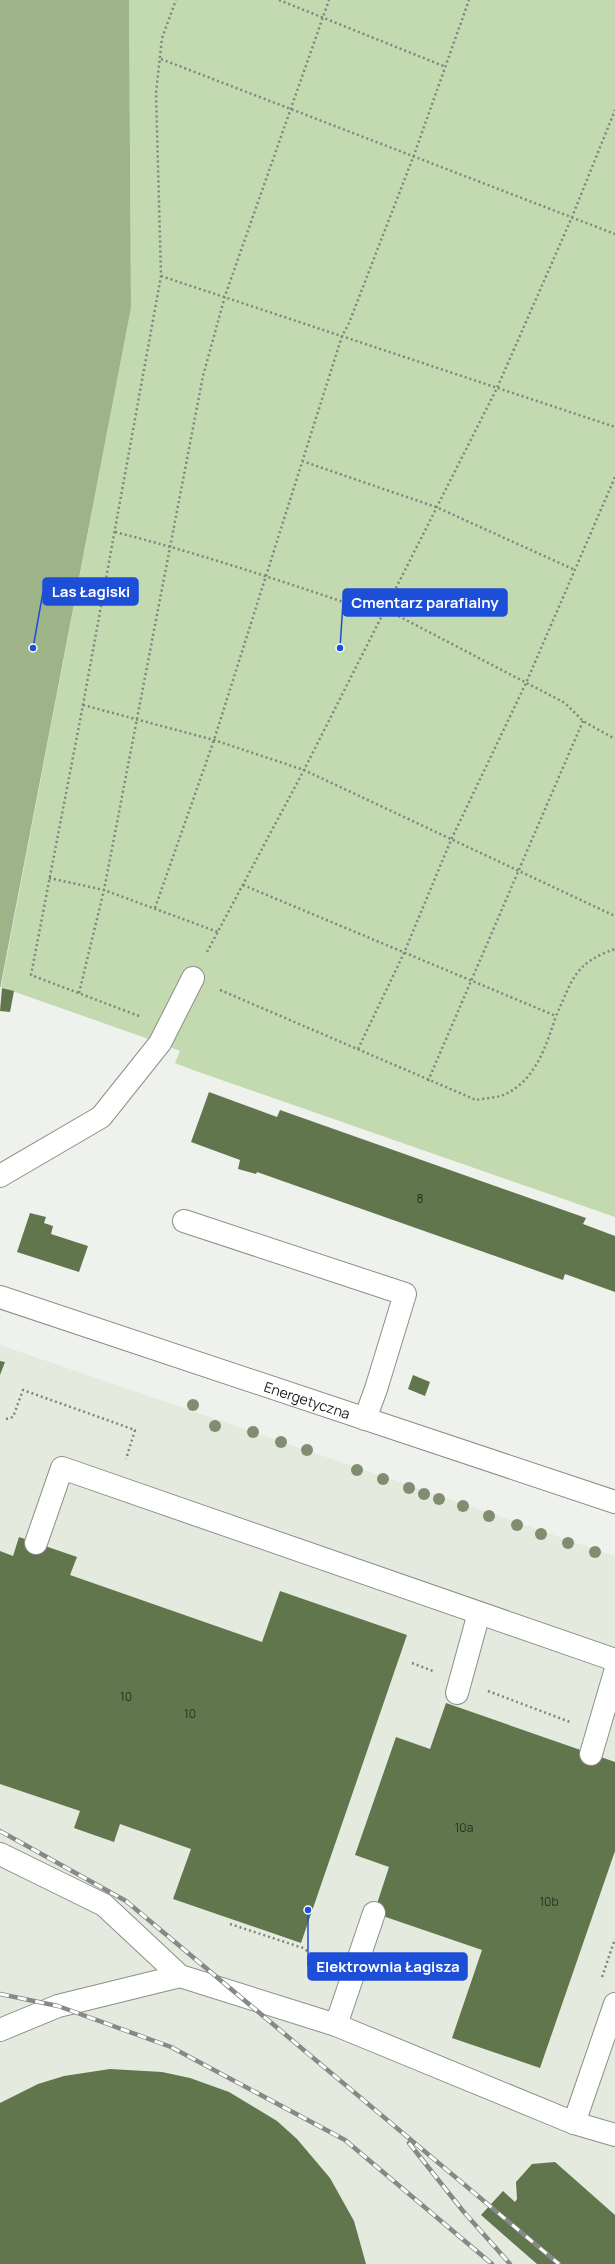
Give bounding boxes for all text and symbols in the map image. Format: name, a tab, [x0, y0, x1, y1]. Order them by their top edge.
callout: Las Łagiski	[43, 578, 138, 605]
text: Las Łagiski	[52, 581, 130, 602]
callout: Cmentarz parafialny	[343, 589, 507, 616]
text: Cmentarz parafialny	[351, 592, 499, 613]
house number: 8	[417, 1190, 424, 1207]
street label: Energetyczna	[262, 1376, 353, 1423]
house number: 10	[120, 1688, 132, 1705]
house number: 10	[184, 1705, 196, 1722]
house number: 10a	[455, 1819, 473, 1836]
house number: 10b	[539, 1893, 559, 1910]
callout: Elektrownia Łagisza	[308, 1953, 467, 1980]
text: Elektrownia Łagisza	[316, 1956, 460, 1977]

